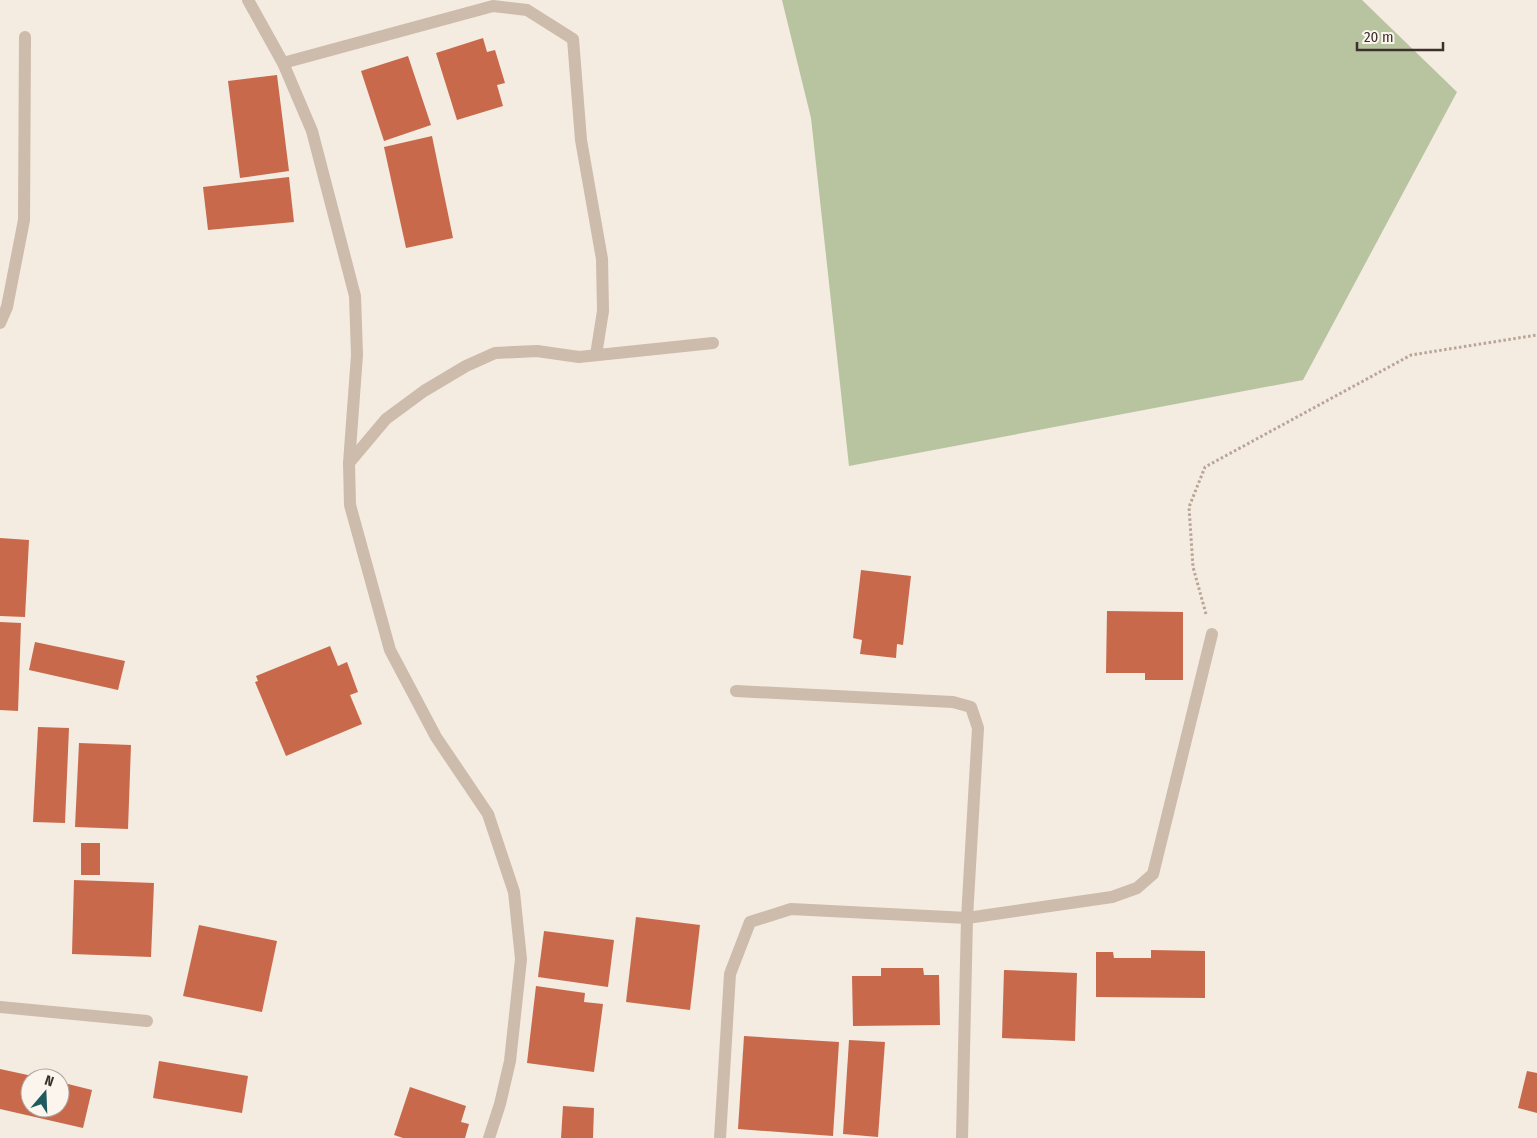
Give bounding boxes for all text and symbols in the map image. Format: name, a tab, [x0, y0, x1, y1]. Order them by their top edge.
scale bar	[1357, 20, 1443, 52]
text: 20 m	[1364, 28, 1394, 46]
north arrow	[20, 1068, 70, 1118]
text: N	[42, 1072, 56, 1091]

